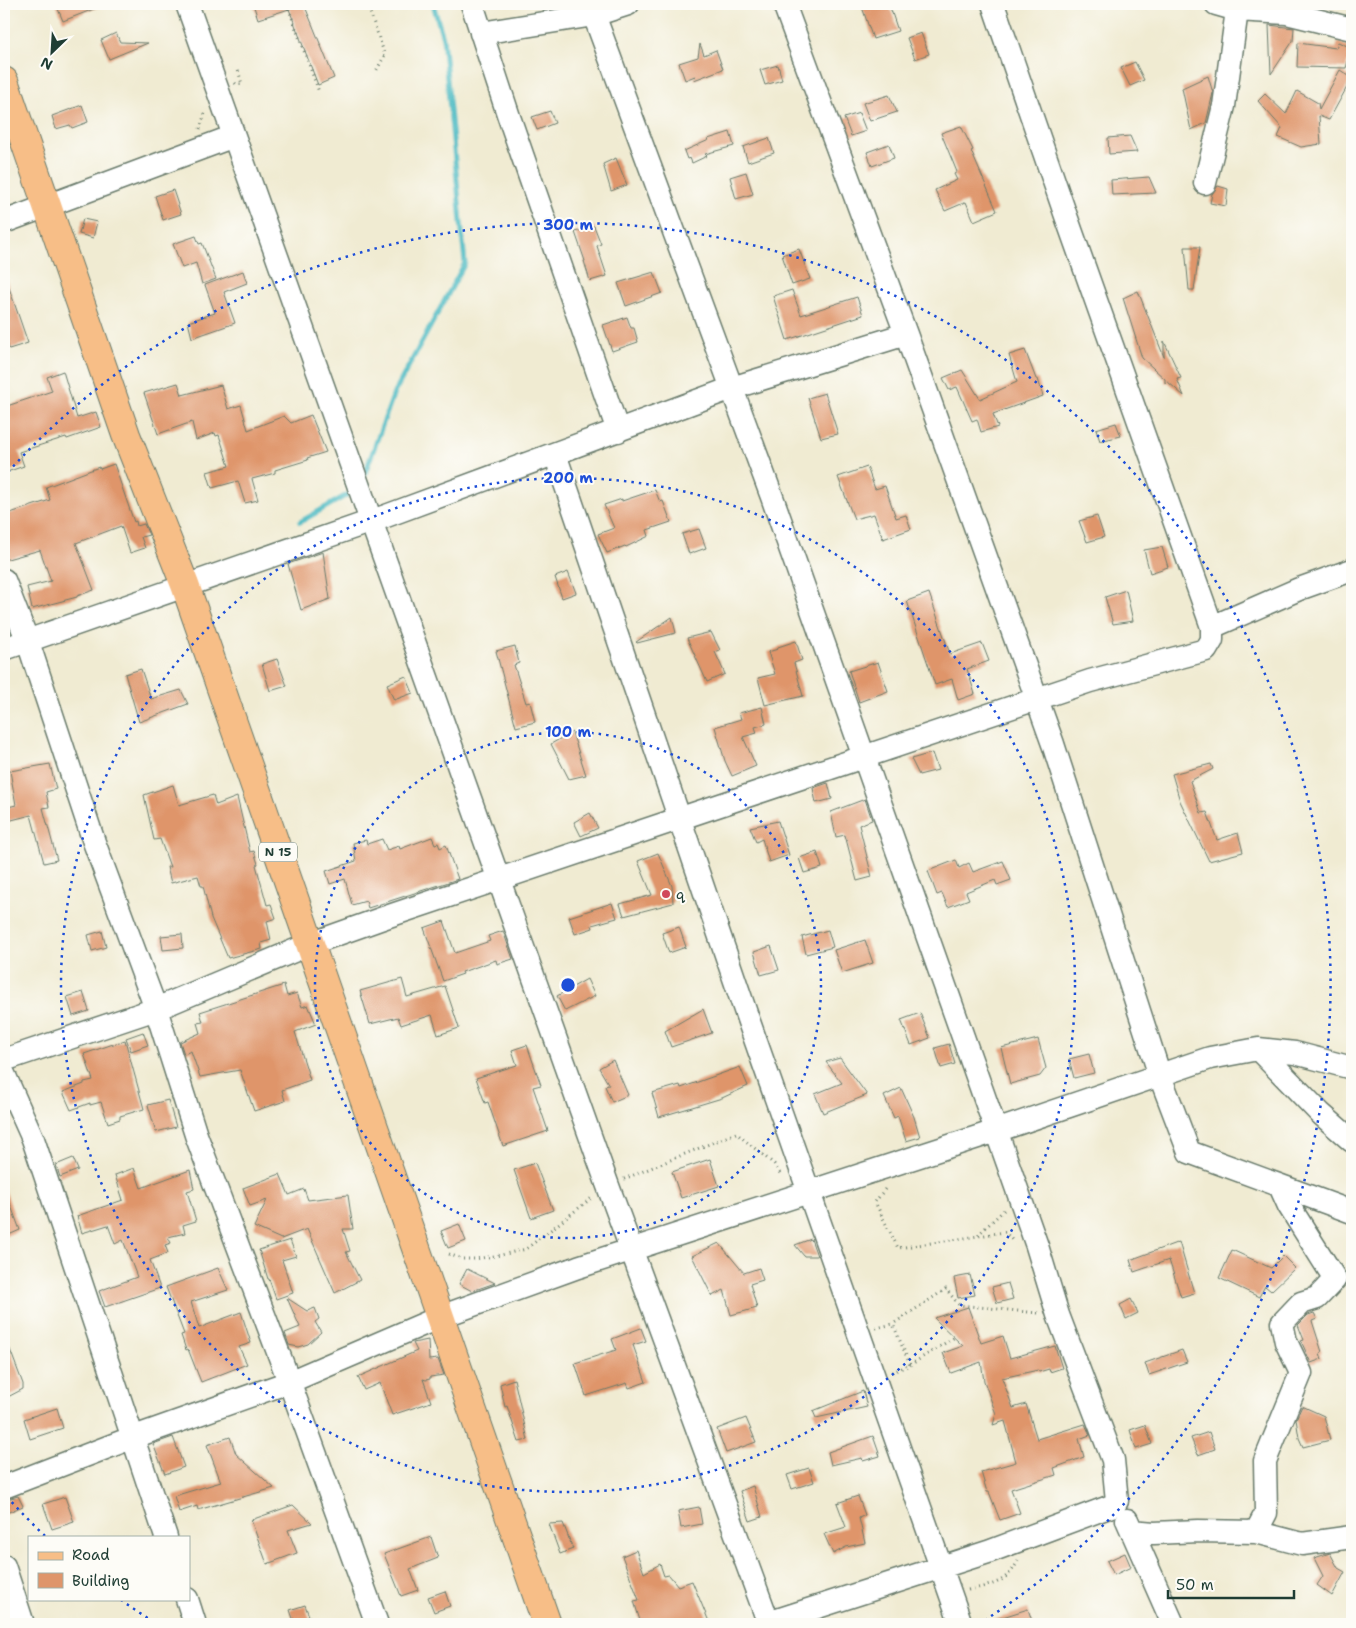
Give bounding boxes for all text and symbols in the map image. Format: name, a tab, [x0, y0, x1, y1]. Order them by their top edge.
north arrow	[28, 28, 78, 78]
text: N	[38, 53, 55, 74]
text: 300 m	[543, 215, 593, 235]
text: 200 m	[543, 468, 593, 488]
text: 100 m	[545, 722, 591, 742]
road number: N 15	[259, 842, 297, 862]
place label: q	[676, 885, 686, 903]
marker: q	[660, 888, 672, 900]
centre of rings	[559, 976, 577, 994]
legend	[28, 1536, 190, 1600]
text: Road	[72, 1545, 110, 1565]
scale bar	[1168, 1568, 1295, 1600]
text: Building	[72, 1571, 129, 1591]
text: 50 m	[1176, 1575, 1214, 1595]

